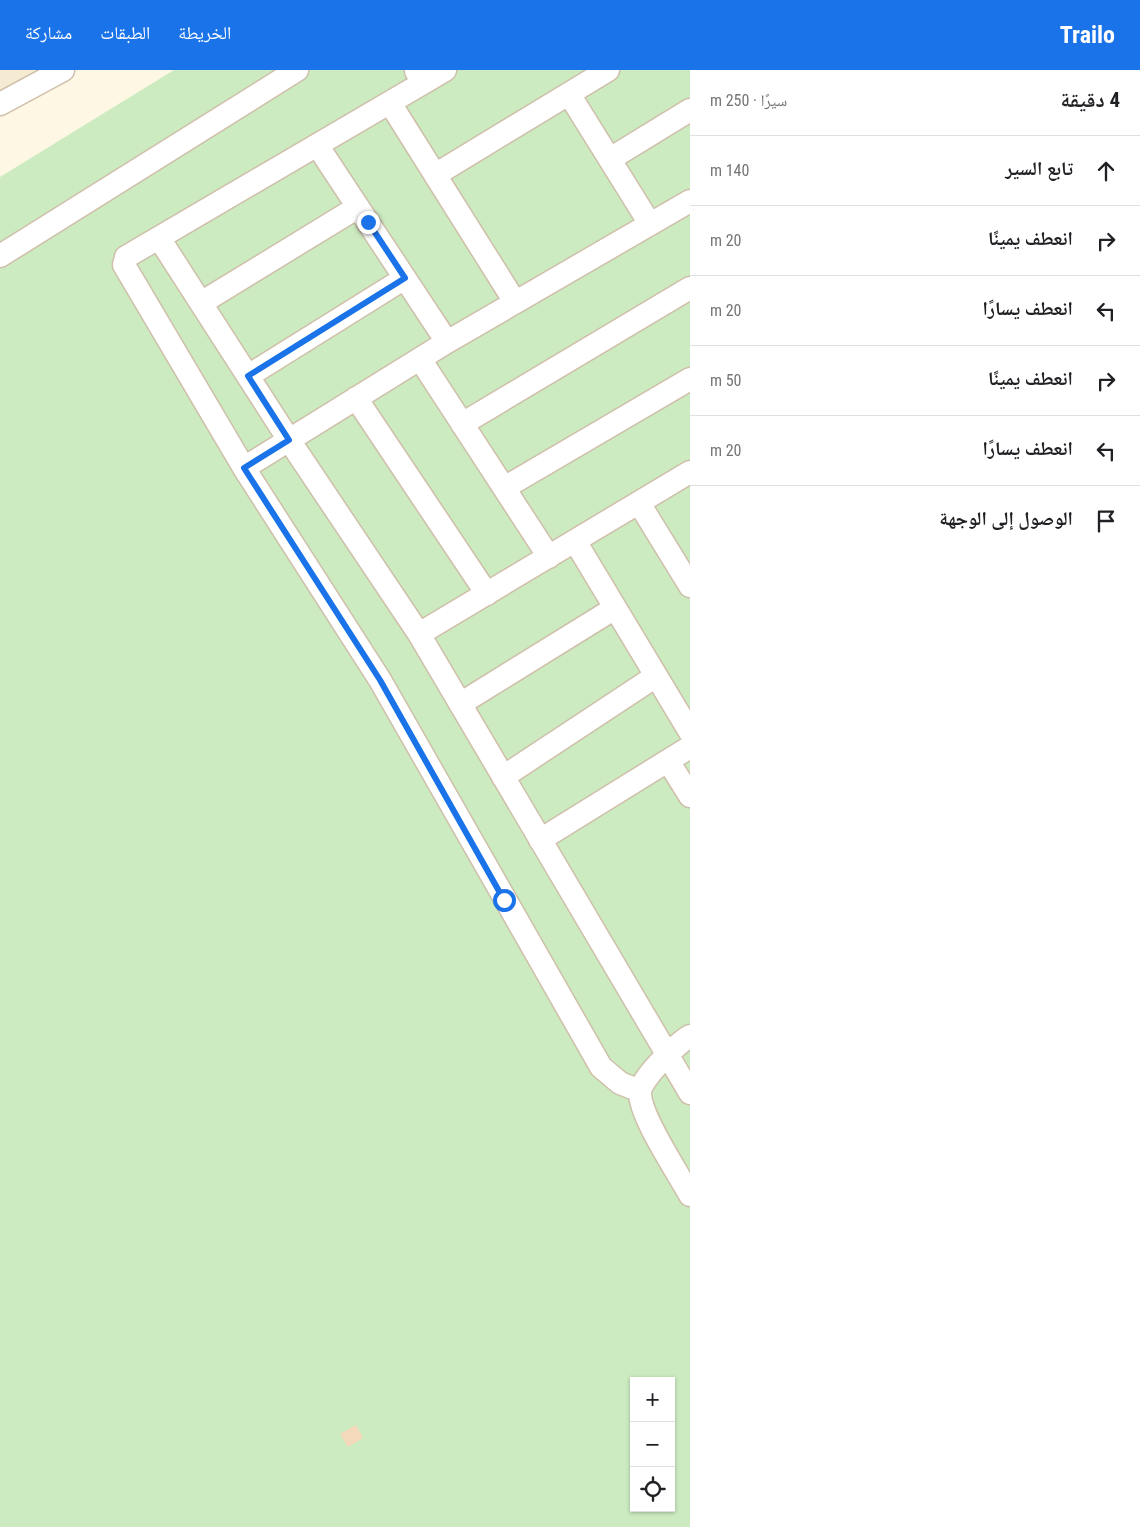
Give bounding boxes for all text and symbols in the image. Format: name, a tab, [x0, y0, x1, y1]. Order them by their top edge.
text: Trailo	[1060, 21, 1115, 49]
text: مشاركة	[25, 22, 72, 43]
text: الطبقات	[100, 22, 150, 43]
text: الخريطة	[178, 22, 231, 43]
text: 4 دقيقة	[1060, 88, 1120, 112]
text: سيرًا · 250 m	[710, 91, 787, 110]
text: تابع السير	[1005, 157, 1073, 180]
icon: ahead	[1092, 157, 1120, 185]
text: 140 m	[710, 161, 749, 180]
route end	[357, 211, 380, 234]
text: انعطف يمينًا	[988, 227, 1073, 250]
icon: right	[1092, 227, 1120, 255]
text: 20 m	[710, 231, 742, 250]
text: انعطف يسارًا	[982, 297, 1073, 320]
icon: left	[1092, 297, 1120, 325]
text: 20 m	[710, 301, 742, 320]
text: انعطف يمينًا	[988, 367, 1073, 390]
icon: right	[1092, 367, 1120, 395]
text: 50 m	[710, 371, 742, 390]
text: انعطف يسارًا	[982, 437, 1073, 460]
icon: left	[1092, 437, 1120, 465]
text: 20 m	[710, 441, 742, 460]
text: الوصول إلى الوجهة	[939, 507, 1073, 530]
icon: arrive	[1092, 507, 1120, 535]
route start	[493, 889, 516, 912]
map controls	[630, 1377, 675, 1512]
button: +	[630, 1377, 675, 1422]
button: −	[630, 1422, 675, 1467]
button: locate	[630, 1467, 675, 1512]

